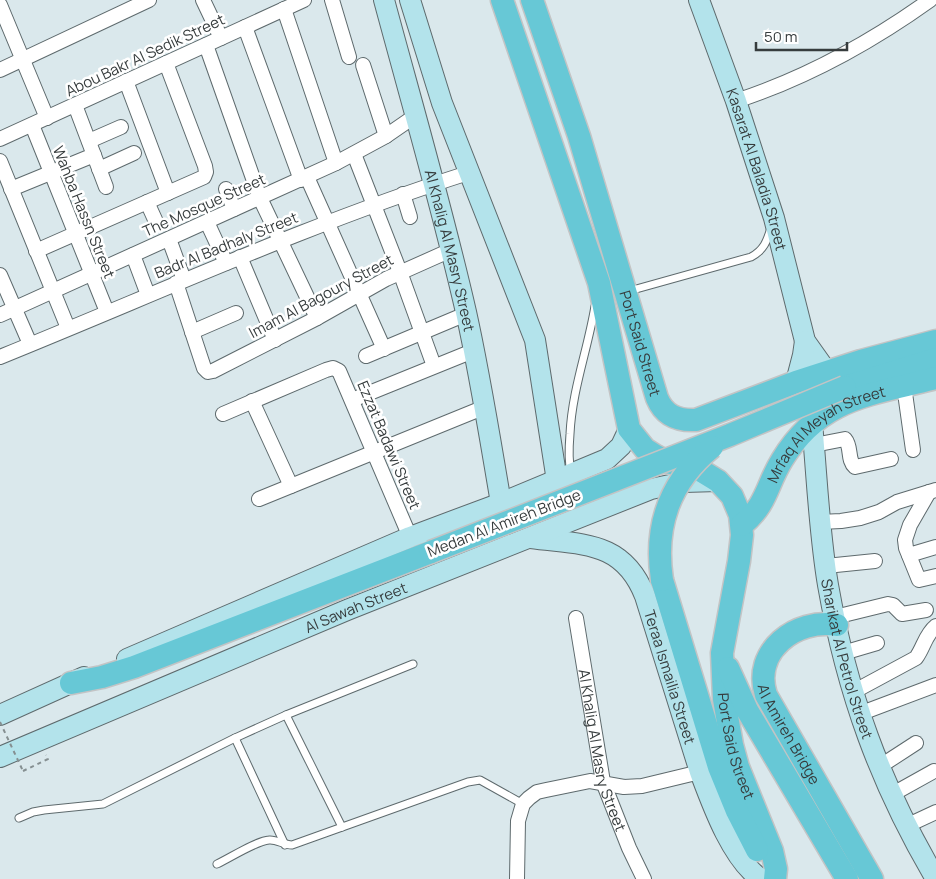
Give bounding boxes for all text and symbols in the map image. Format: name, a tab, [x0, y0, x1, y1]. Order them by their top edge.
street label: Abou Bakr Al Sedik Street	[62, 9, 228, 101]
scale bar	[756, 20, 847, 52]
text: 50 m	[764, 26, 798, 47]
street label: Kasarat Al Baladia Street	[722, 85, 792, 253]
street label: Wahba Hassn Street	[48, 143, 120, 281]
street label: Al Khalig Al Masry Street	[420, 167, 480, 333]
street label: The Mosque Street	[139, 168, 269, 242]
street label: Badr Al Badhaly Street	[151, 207, 301, 283]
street label: Imam Al Bagoury Street	[245, 249, 397, 343]
street label: Port Said Street	[615, 288, 666, 399]
street label: Ezzat Badawi Street	[352, 377, 426, 513]
street label: Mrfaq Al Meyah Street	[761, 380, 887, 486]
street label: Medan Al Amireh Bridge	[424, 484, 584, 562]
street label: Al Sawah Street	[301, 577, 410, 637]
street label: Sharikat Al Petrol Street	[817, 577, 878, 742]
street label: Teraa Ismailia Street	[639, 607, 701, 747]
street label: Al Khalig Al Masry Street	[574, 667, 632, 834]
street label: Al Amireh Bridge	[753, 682, 826, 788]
street label: Port Said Street	[713, 692, 760, 802]

